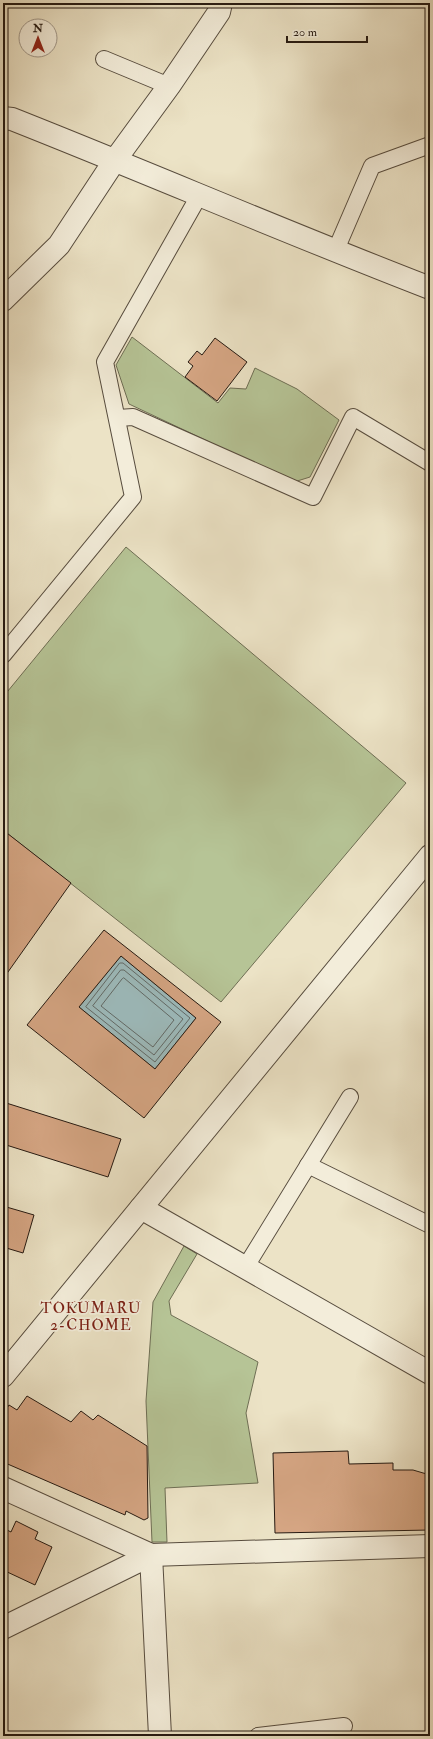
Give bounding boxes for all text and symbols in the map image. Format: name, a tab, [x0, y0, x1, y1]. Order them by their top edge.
north arrow	[18, 18, 58, 58]
scale bar	[287, 18, 367, 44]
text: N	[32, 22, 44, 35]
text: 20 m	[293, 25, 318, 40]
district label: TOKUMARU 2-CHOME	[41, 1299, 142, 1335]

